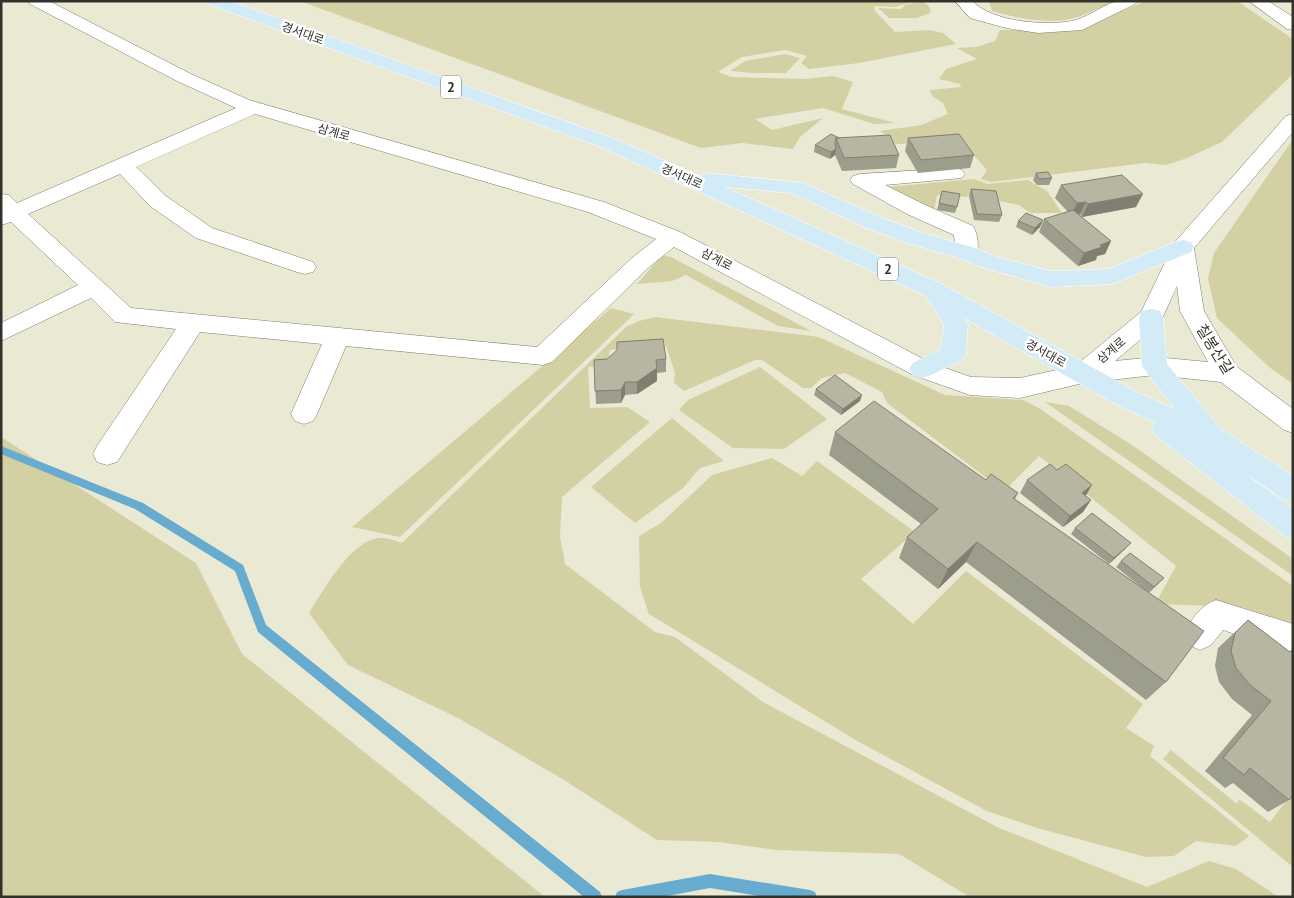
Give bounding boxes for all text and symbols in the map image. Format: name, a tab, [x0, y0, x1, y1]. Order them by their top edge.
street label: 경서대로	[280, 18, 326, 48]
road number: 2	[441, 75, 461, 98]
street label: 삼계로	[316, 120, 352, 144]
street label: 경서대로	[659, 160, 705, 192]
street label: 삼계로	[699, 245, 735, 273]
road number: 2	[878, 258, 898, 280]
street label: 칠봉산길	[1192, 321, 1238, 377]
street label: 삼계로	[1093, 334, 1129, 366]
street label: 경서대로	[1023, 336, 1069, 370]

